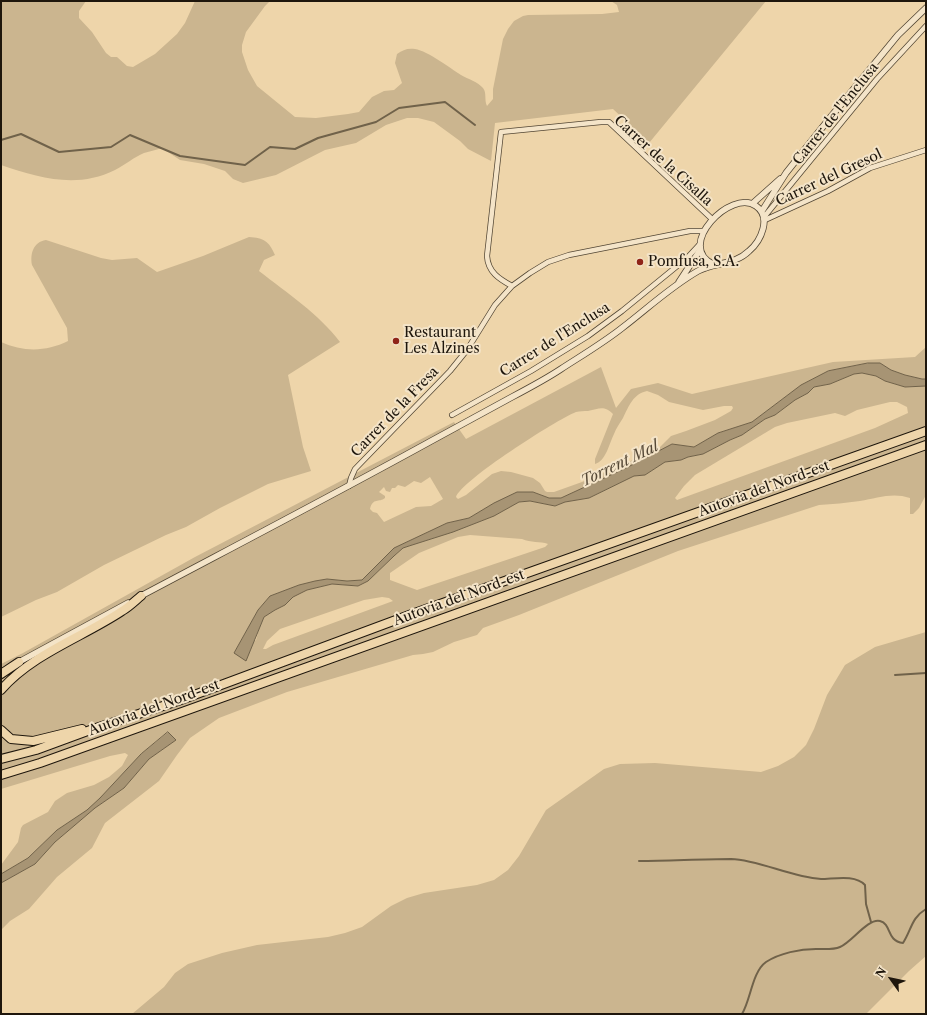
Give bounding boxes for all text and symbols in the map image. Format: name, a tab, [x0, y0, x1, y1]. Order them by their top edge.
street label: Carrer de l'Enclusa	[790, 60, 882, 168]
street label: Carrer de la Cisalla	[610, 112, 716, 210]
street label: Carrer del Gresol	[773, 146, 885, 210]
place label: Pomfusa, S.A.	[648, 254, 739, 270]
marker: Pomfusa, S.A.	[635, 257, 645, 267]
street label: Carrer de l'Enclusa	[497, 299, 613, 381]
place label: Restaurant Les Alzines	[404, 325, 480, 358]
marker: Restaurant Les Alzines	[391, 336, 401, 346]
street label: Carrer de la Fresa	[348, 363, 442, 461]
water label: Torrent Mal	[578, 437, 662, 491]
street label: Autovia del Nord-est	[696, 457, 832, 521]
street label: Autovia del Nord-est	[391, 566, 527, 630]
street label: Autovia del Nord-est	[86, 676, 222, 740]
north arrow	[871, 959, 911, 999]
text: N	[872, 965, 889, 980]

